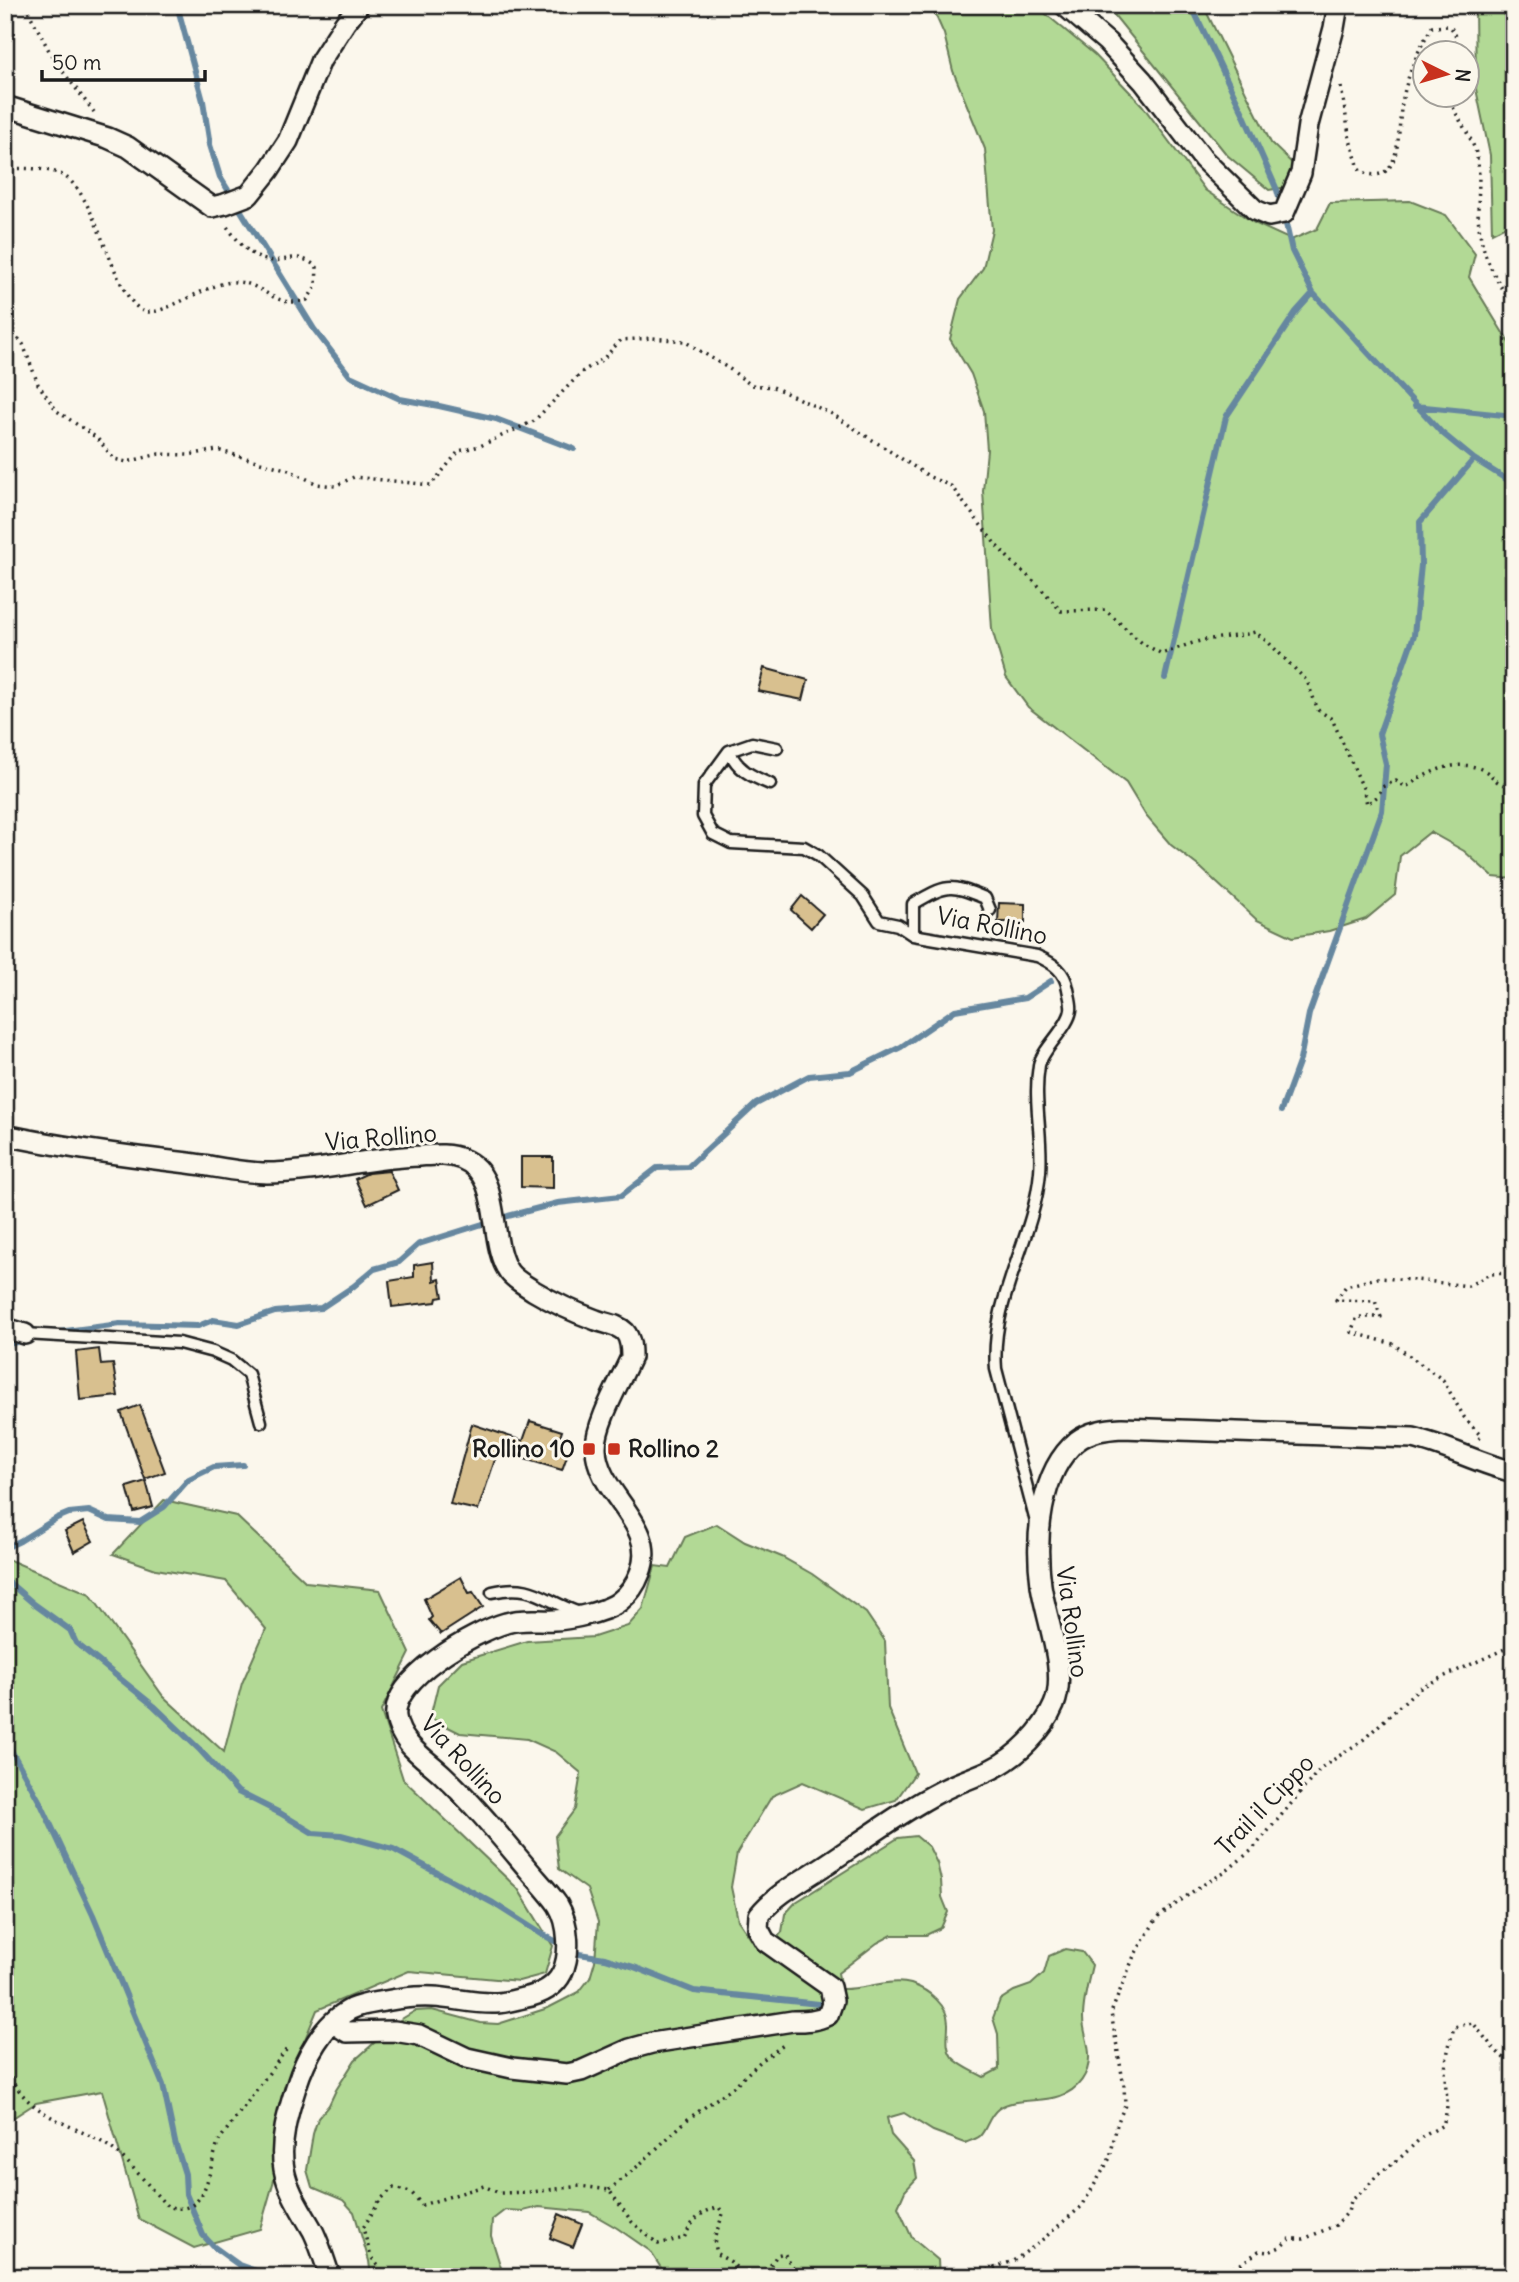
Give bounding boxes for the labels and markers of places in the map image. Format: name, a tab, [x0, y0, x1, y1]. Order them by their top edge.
place label: Rollino 10	[472, 1433, 575, 1463]
place label: Rollino 2	[628, 1433, 719, 1463]
marker: Rollino 10	[581, 1441, 597, 1457]
marker: Rollino 2	[606, 1441, 622, 1457]

